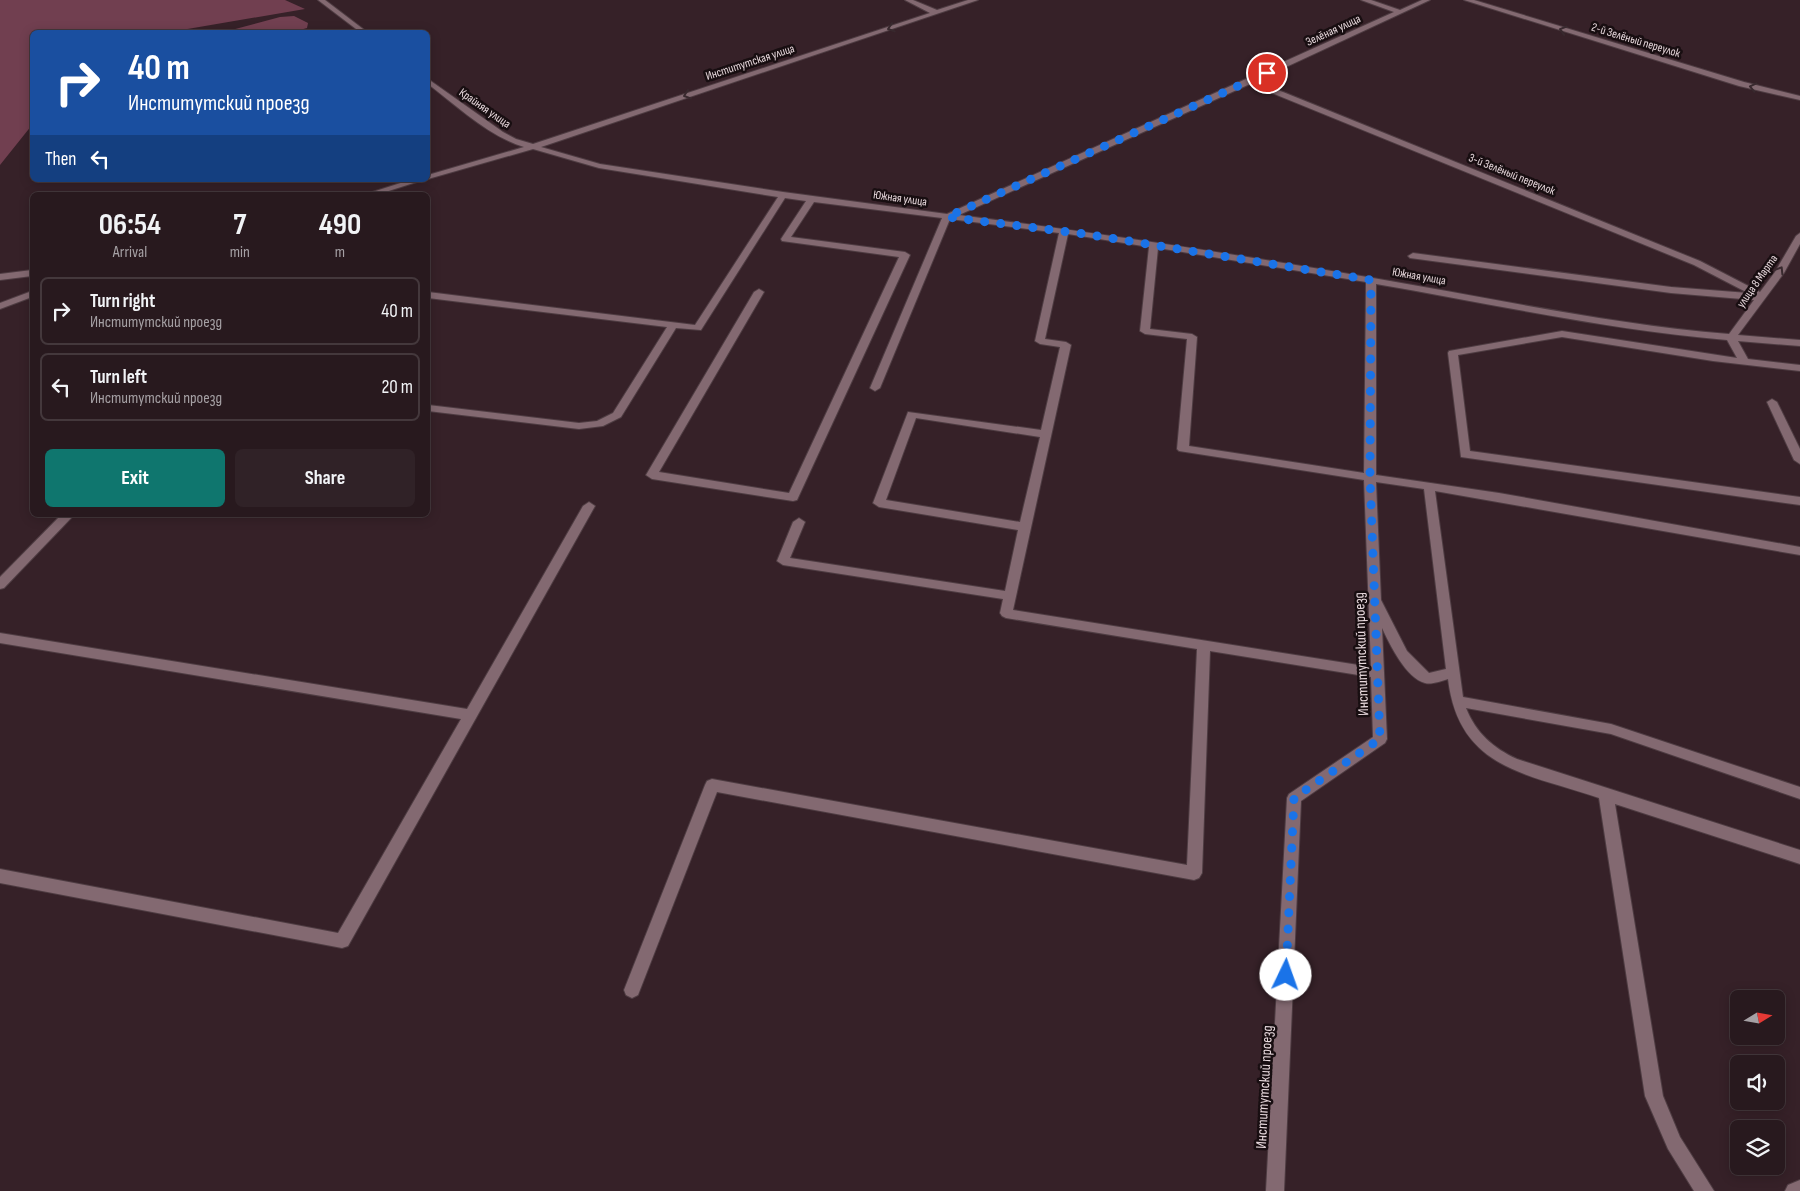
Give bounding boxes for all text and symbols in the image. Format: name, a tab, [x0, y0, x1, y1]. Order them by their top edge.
street label: Зелёная улица	[1303, 11, 1363, 50]
street label: 2-й Зелёный переулок	[1590, 20, 1683, 61]
one-way arrow	[887, 22, 896, 32]
one-way arrow	[1560, 26, 1568, 36]
street label: Институтская улица	[704, 41, 797, 84]
text: 40 m	[128, 47, 190, 90]
icon: right	[45, 50, 110, 115]
pin	[1246, 52, 1288, 94]
icon: arrive	[1253, 59, 1281, 87]
one-way arrow	[1748, 82, 1757, 93]
street label: Крайняя улица	[456, 85, 514, 132]
one-way arrow	[683, 89, 691, 99]
text: Институтский проезд	[128, 90, 310, 117]
icon: left	[86, 145, 114, 173]
text: Then	[45, 148, 76, 171]
street label: 3-й Зелёный переулок	[1466, 150, 1558, 199]
street label: Южная улица	[872, 187, 928, 210]
text: 06:54	[99, 207, 161, 243]
text: 7	[233, 207, 246, 243]
text: 490	[319, 207, 361, 243]
text: Arrival	[113, 243, 147, 262]
text: min	[230, 243, 250, 262]
text: m	[335, 243, 345, 262]
street label: улица 8 Марта	[1734, 251, 1781, 311]
street label: Южная улица	[1391, 264, 1447, 289]
one-way arrow	[1774, 267, 1784, 276]
text: Turn right	[90, 290, 155, 313]
icon: right	[47, 297, 75, 325]
text: 40 m	[381, 300, 413, 323]
text: Институтский проезд	[90, 313, 222, 332]
text: Turn left	[90, 366, 147, 389]
icon: left	[47, 373, 75, 401]
text: 20 m	[381, 376, 413, 399]
text: Институтский проезд	[90, 389, 222, 408]
button: Exit	[45, 449, 225, 507]
button: Share	[235, 449, 415, 507]
street label: Институтский проезд	[1350, 592, 1373, 716]
position arrow	[1259, 948, 1311, 1000]
north arrow	[1730, 990, 1785, 1045]
map controls	[1730, 990, 1785, 1175]
street label: Институтский проезд	[1252, 1025, 1277, 1149]
button: sound	[1730, 1055, 1785, 1110]
button: layers	[1730, 1120, 1785, 1175]

